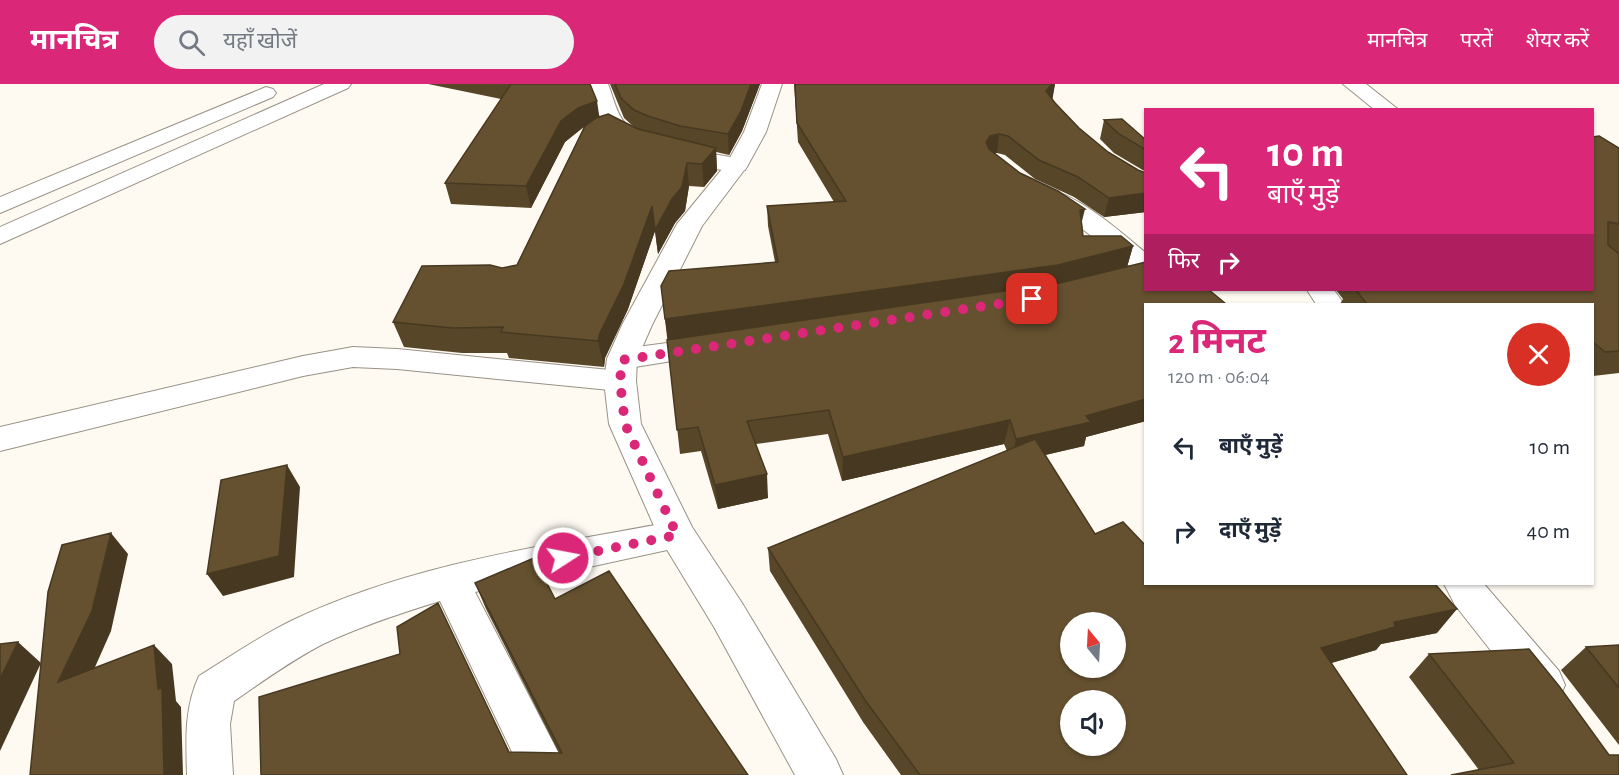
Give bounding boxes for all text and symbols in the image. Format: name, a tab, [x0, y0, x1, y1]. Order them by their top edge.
search box	[154, 15, 574, 69]
icon: search	[175, 26, 208, 59]
text: मानचित्र	[30, 27, 118, 55]
text: यहाँ खोजें	[223, 30, 297, 52]
text: मानचित्र	[1367, 30, 1427, 51]
text: परतें	[1460, 30, 1493, 51]
text: शेयर करें	[1526, 30, 1589, 51]
icon: left	[1168, 132, 1246, 210]
text: 10 m	[1267, 132, 1344, 174]
text: बाएँ मुड़ें	[1267, 181, 1339, 208]
icon: right	[1212, 246, 1245, 279]
text: फिर	[1168, 250, 1200, 272]
pin	[1006, 273, 1057, 324]
icon: arrive	[1015, 282, 1048, 315]
button: close	[1507, 323, 1570, 386]
text: 2 मिनट	[1168, 324, 1266, 360]
text: 120 m · 06:04	[1168, 367, 1270, 387]
icon: left	[1168, 431, 1201, 464]
text: बाएँ मुड़ें	[1219, 435, 1283, 457]
text: 10 m	[1530, 436, 1570, 458]
icon: right	[1168, 515, 1201, 548]
text: दाएँ मुड़ें	[1219, 519, 1281, 541]
text: 40 m	[1527, 520, 1570, 542]
position arrow	[531, 526, 595, 590]
north arrow	[1060, 612, 1126, 678]
map controls	[1060, 612, 1126, 756]
button: sound	[1060, 690, 1126, 756]

